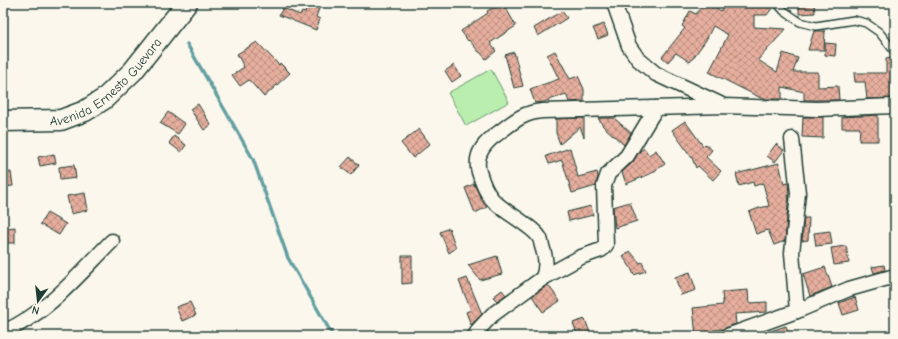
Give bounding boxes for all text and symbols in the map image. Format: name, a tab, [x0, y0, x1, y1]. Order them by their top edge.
street label: Avenida Ernesto Guevara	[50, 35, 165, 128]
north arrow	[18, 281, 58, 321]
text: N	[30, 303, 41, 317]

